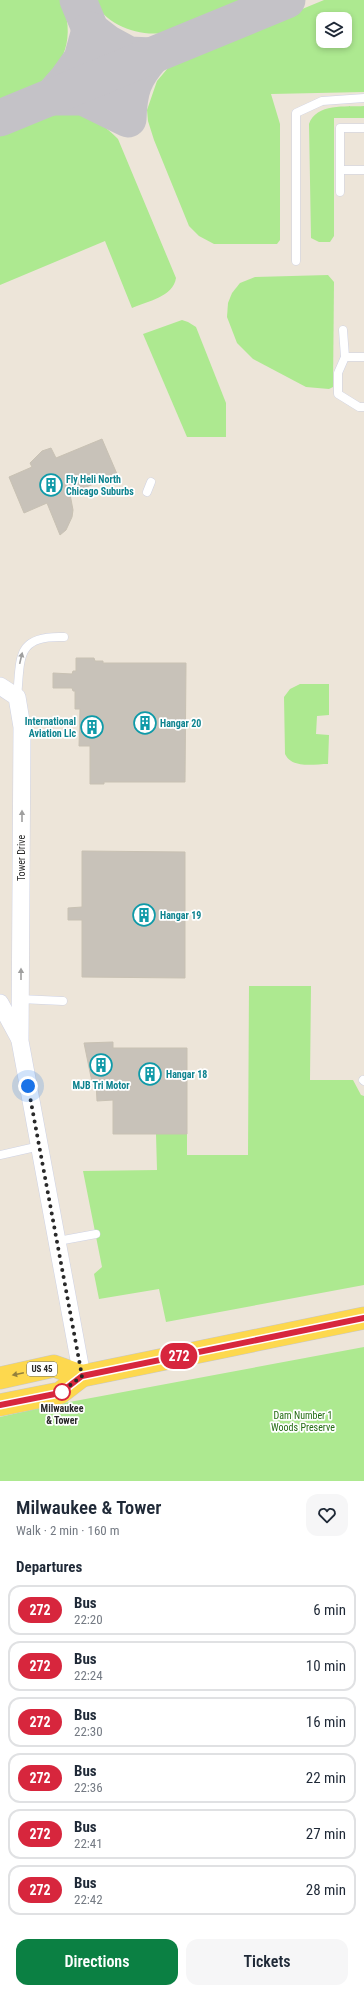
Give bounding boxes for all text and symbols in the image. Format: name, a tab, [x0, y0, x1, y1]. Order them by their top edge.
map controls	[316, 12, 352, 48]
button: layers	[316, 12, 352, 48]
building icon: Fly Heli North Chicago Suburbs	[38, 472, 64, 498]
place label: Fly Heli North Chicago Suburbs	[66, 474, 134, 497]
one-way arrow	[19, 652, 25, 664]
building icon: Hangar 20	[132, 710, 158, 736]
building icon: International Aviation Llc	[79, 714, 105, 740]
place label: International Aviation Llc	[25, 716, 76, 739]
place label: Hangar 20	[160, 718, 201, 729]
one-way arrow	[19, 809, 25, 822]
street label: Tower Drive	[16, 835, 27, 881]
building icon: Hangar 19	[131, 902, 157, 928]
place label: Hangar 19	[160, 910, 201, 921]
one-way arrow	[17, 968, 24, 980]
building icon: MJB Tri Motor	[88, 1052, 114, 1078]
building icon: Hangar 18	[137, 1061, 163, 1087]
place label: Hangar 18	[166, 1069, 207, 1080]
your location	[18, 1076, 38, 1096]
place label: MJB Tri Motor	[72, 1080, 130, 1091]
line badge: 272	[156, 1343, 202, 1369]
text: 272	[168, 1348, 190, 1364]
road number: US 45	[27, 1362, 57, 1376]
one-way arrow	[12, 1372, 24, 1378]
marker: Milwaukee & Tower	[53, 1383, 71, 1401]
place label: Milwaukee & Tower	[41, 1403, 84, 1426]
park label: Dam Number 1 Woods Preserve	[271, 1410, 335, 1433]
button: heart	[306, 1494, 348, 1536]
text: Milwaukee & Tower	[16, 1496, 161, 1519]
text: Walk · 2 min · 160 m	[16, 1523, 120, 1538]
text: Departures	[16, 1558, 82, 1576]
text: Bus	[74, 1594, 97, 1612]
text: 6 min	[313, 1601, 346, 1619]
text: 272	[29, 1602, 51, 1618]
text: 22:20	[74, 1612, 103, 1627]
text: Bus	[74, 1650, 97, 1668]
text: 10 min	[306, 1657, 346, 1675]
text: 272	[29, 1658, 51, 1674]
text: 22:24	[74, 1668, 103, 1683]
text: Bus	[74, 1706, 97, 1724]
text: 16 min	[306, 1713, 346, 1731]
text: 272	[29, 1714, 51, 1730]
text: 22:30	[74, 1724, 103, 1739]
text: Bus	[74, 1762, 97, 1780]
text: 22 min	[306, 1769, 346, 1787]
text: 272	[29, 1770, 51, 1786]
text: 22:36	[74, 1780, 103, 1795]
text: Bus	[74, 1818, 97, 1836]
text: 27 min	[306, 1825, 346, 1843]
text: 272	[29, 1826, 51, 1842]
text: 22:41	[74, 1836, 103, 1851]
text: Bus	[74, 1874, 97, 1892]
text: 28 min	[306, 1881, 346, 1899]
text: 272	[29, 1882, 51, 1898]
text: 22:42	[74, 1892, 103, 1907]
button: Directions	[16, 1939, 178, 1985]
button: Tickets	[186, 1939, 348, 1985]

